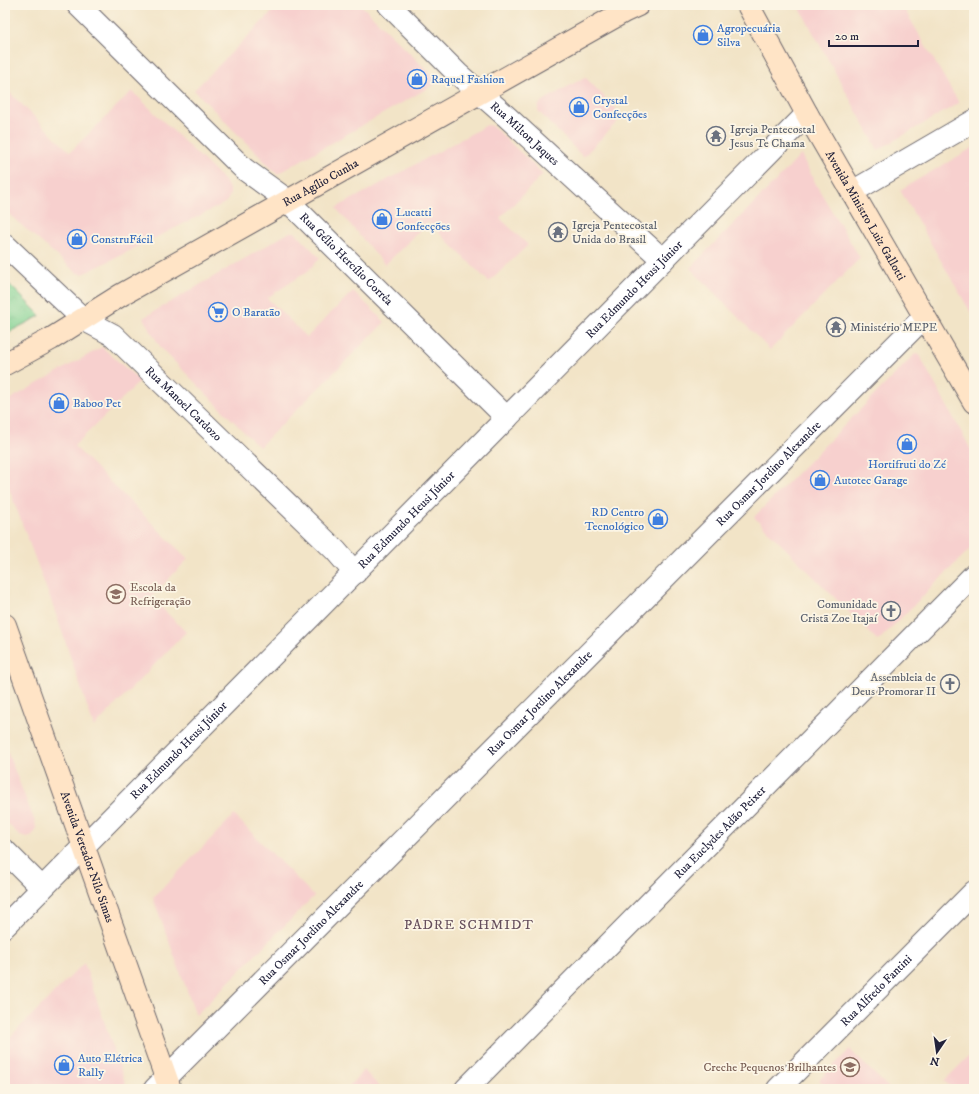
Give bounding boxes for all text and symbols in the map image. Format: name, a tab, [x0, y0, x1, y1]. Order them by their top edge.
place label: Agropecuária Silva	[717, 21, 781, 50]
scale bar	[829, 22, 918, 48]
shop icon: Agropecuária Silva	[692, 24, 714, 46]
text: 20 m	[835, 29, 859, 44]
shop icon: Raquel Fashion	[406, 68, 428, 90]
place label: Raquel Fashion	[431, 72, 505, 87]
place label: Crystal Confecções	[593, 93, 647, 122]
shop icon: Crystal Confecções	[568, 96, 590, 118]
street label: Rua Milton Jaques	[487, 99, 562, 169]
place label: Igreja Pentecostal Jesus Te Chama	[729, 122, 816, 151]
temple icon: Igreja Pentecostal Jesus Te Chama	[705, 125, 727, 147]
street label: Avenida Ministro Luiz Gallotti	[822, 148, 909, 283]
street label: Rua Agílio Cunha	[280, 155, 362, 210]
place label: Lucatti Confecções	[396, 205, 450, 234]
shop icon: Lucatti Confecções	[371, 208, 393, 230]
street label: Rua Gélio Hercílio Corrêa	[296, 210, 397, 309]
place label: Igreja Pentecostal Unida do Brasil	[572, 218, 658, 247]
temple icon: Igreja Pentecostal Unida do Brasil	[547, 221, 569, 243]
shop icon: ConstruFácil	[66, 228, 88, 250]
place label: ConstruFácil	[91, 232, 154, 247]
street label: Rua Edmundo Heusi Júnior	[583, 237, 686, 342]
supermarket icon: O Baratão	[207, 301, 229, 323]
place label: O Baratão	[232, 305, 280, 320]
temple icon: Ministério MEPE	[825, 316, 847, 338]
place label: Ministério MEPE	[850, 320, 938, 335]
street label: Rua Manoel Cardozo	[142, 363, 225, 445]
shop icon: Baboo Pet	[48, 392, 70, 414]
place label: Baboo Pet	[73, 396, 121, 411]
street label: Rua Osmar Jordino Alexandre	[713, 418, 824, 529]
shop icon: Hortifruti do Zé	[896, 433, 918, 455]
place label: Hortifruti do Zé	[868, 457, 946, 472]
street label: Rua Edmundo Heusi Júnior	[355, 468, 459, 572]
shop icon: Autotec Garage	[809, 469, 831, 491]
place label: Autotec Garage	[834, 473, 908, 488]
place label: RD Centro Tecnológico	[585, 505, 644, 534]
shop icon: RD Centro Tecnológico	[647, 508, 669, 530]
place label: Escola da Refrigeração	[130, 580, 191, 609]
school or university icon: Escola da Refrigeração	[105, 583, 127, 605]
place label: Comunidade Cristã Zoe Itajaí	[800, 597, 878, 626]
church icon: Comunidade Cristã Zoe Itajaí	[880, 600, 902, 622]
street label: Rua Osmar Jordino Alexandre	[484, 647, 596, 759]
place label: Assembleia de Deus Promorar II	[851, 670, 936, 699]
church icon: Assembleia de Deus Promorar II	[939, 673, 961, 695]
street label: Rua Edmundo Heusi Júnior	[127, 698, 231, 803]
street label: Rua Euclydes Adão Peixer	[671, 783, 770, 882]
street label: Avenida Vereador Nilo Simas	[57, 789, 117, 925]
street label: Rua Osmar Jordino Alexandre	[256, 877, 367, 989]
district label: PADRE SCHMIDT	[404, 916, 534, 934]
street label: Rua Alfredo Fantini	[838, 952, 915, 1030]
north arrow	[917, 1032, 957, 1072]
place label: Auto Elétrica Rally	[78, 1051, 143, 1080]
text: N	[929, 1053, 941, 1069]
shop icon: Auto Elétrica Rally	[53, 1054, 75, 1076]
school or university icon: Creche Pequenos Brilhantes	[839, 1056, 861, 1078]
place label: Creche Pequenos Brilhantes	[703, 1060, 836, 1075]

